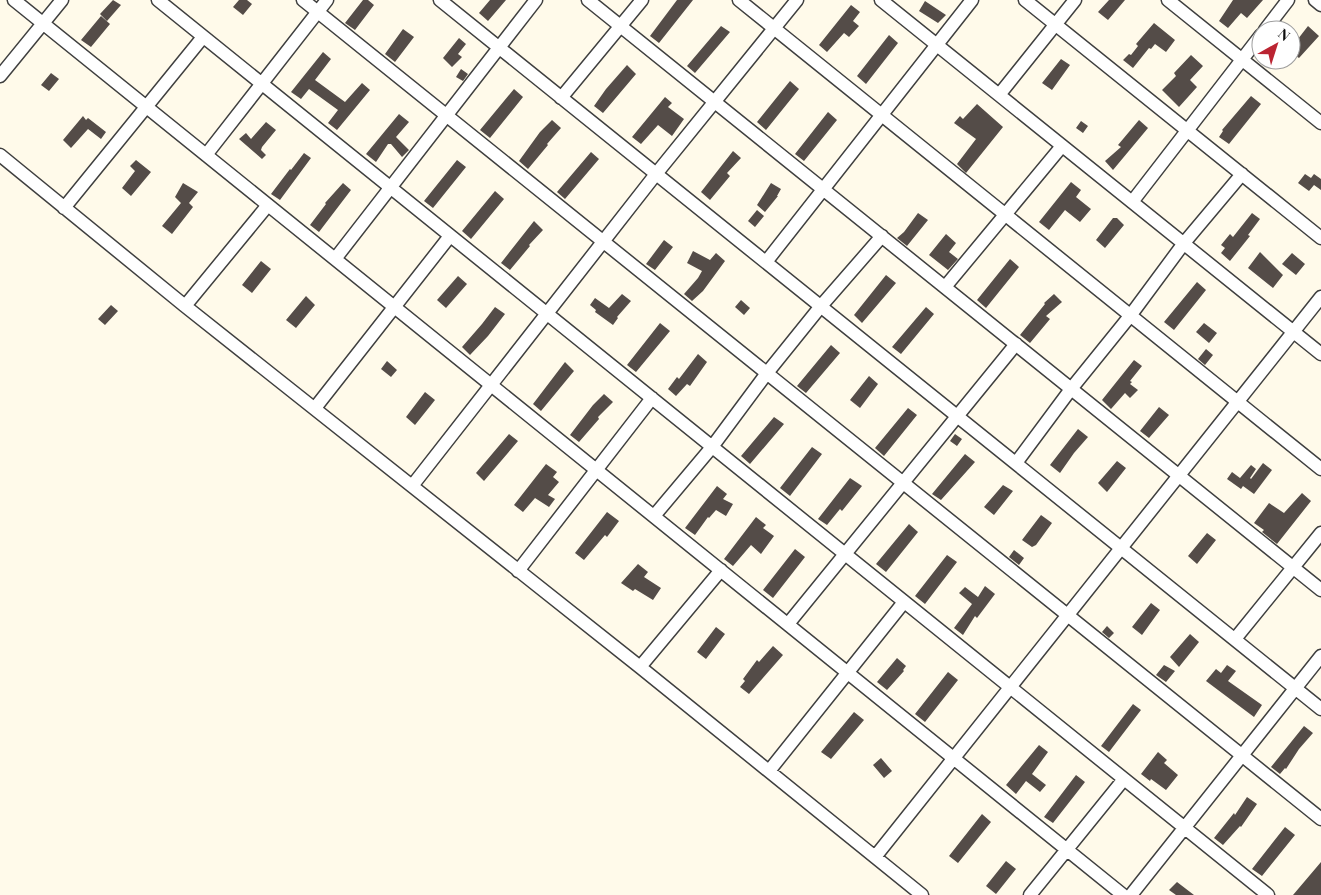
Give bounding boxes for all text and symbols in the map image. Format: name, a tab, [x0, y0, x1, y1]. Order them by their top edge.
north arrow	[1251, 20, 1301, 70]
text: N	[1275, 24, 1294, 45]

